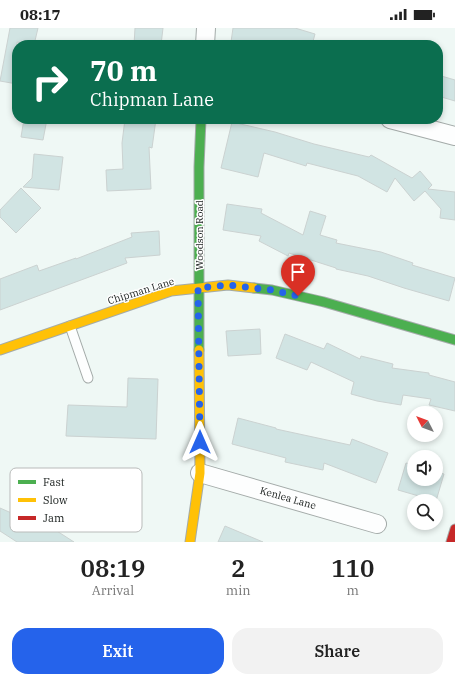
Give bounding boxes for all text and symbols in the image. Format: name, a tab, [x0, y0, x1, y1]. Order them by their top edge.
text: 08:17	[20, 5, 61, 24]
text: 70 m	[90, 52, 157, 89]
icon: right	[24, 56, 76, 108]
text: Chipman Lane	[90, 88, 214, 111]
street label: Woodson Road	[193, 200, 206, 270]
pin	[281, 255, 315, 296]
icon: arrive	[287, 261, 309, 283]
street label: Chipman Lane	[106, 275, 176, 307]
north arrow	[407, 406, 443, 442]
map controls	[407, 406, 443, 530]
position arrow	[179, 421, 221, 463]
button: sound	[407, 450, 443, 486]
legend	[10, 468, 142, 532]
text: Fast	[43, 475, 65, 489]
street label: Kenlea Lane	[258, 484, 318, 512]
text: Slow	[43, 493, 68, 507]
button: search	[407, 494, 443, 530]
text: Jam	[43, 511, 65, 525]
text: 08:19	[81, 552, 145, 584]
text: 2	[231, 552, 245, 584]
text: 110	[331, 552, 374, 584]
text: Arrival	[92, 582, 134, 599]
text: min	[226, 582, 251, 599]
text: m	[347, 582, 359, 599]
button: Exit	[12, 628, 224, 674]
button: Share	[232, 628, 443, 674]

